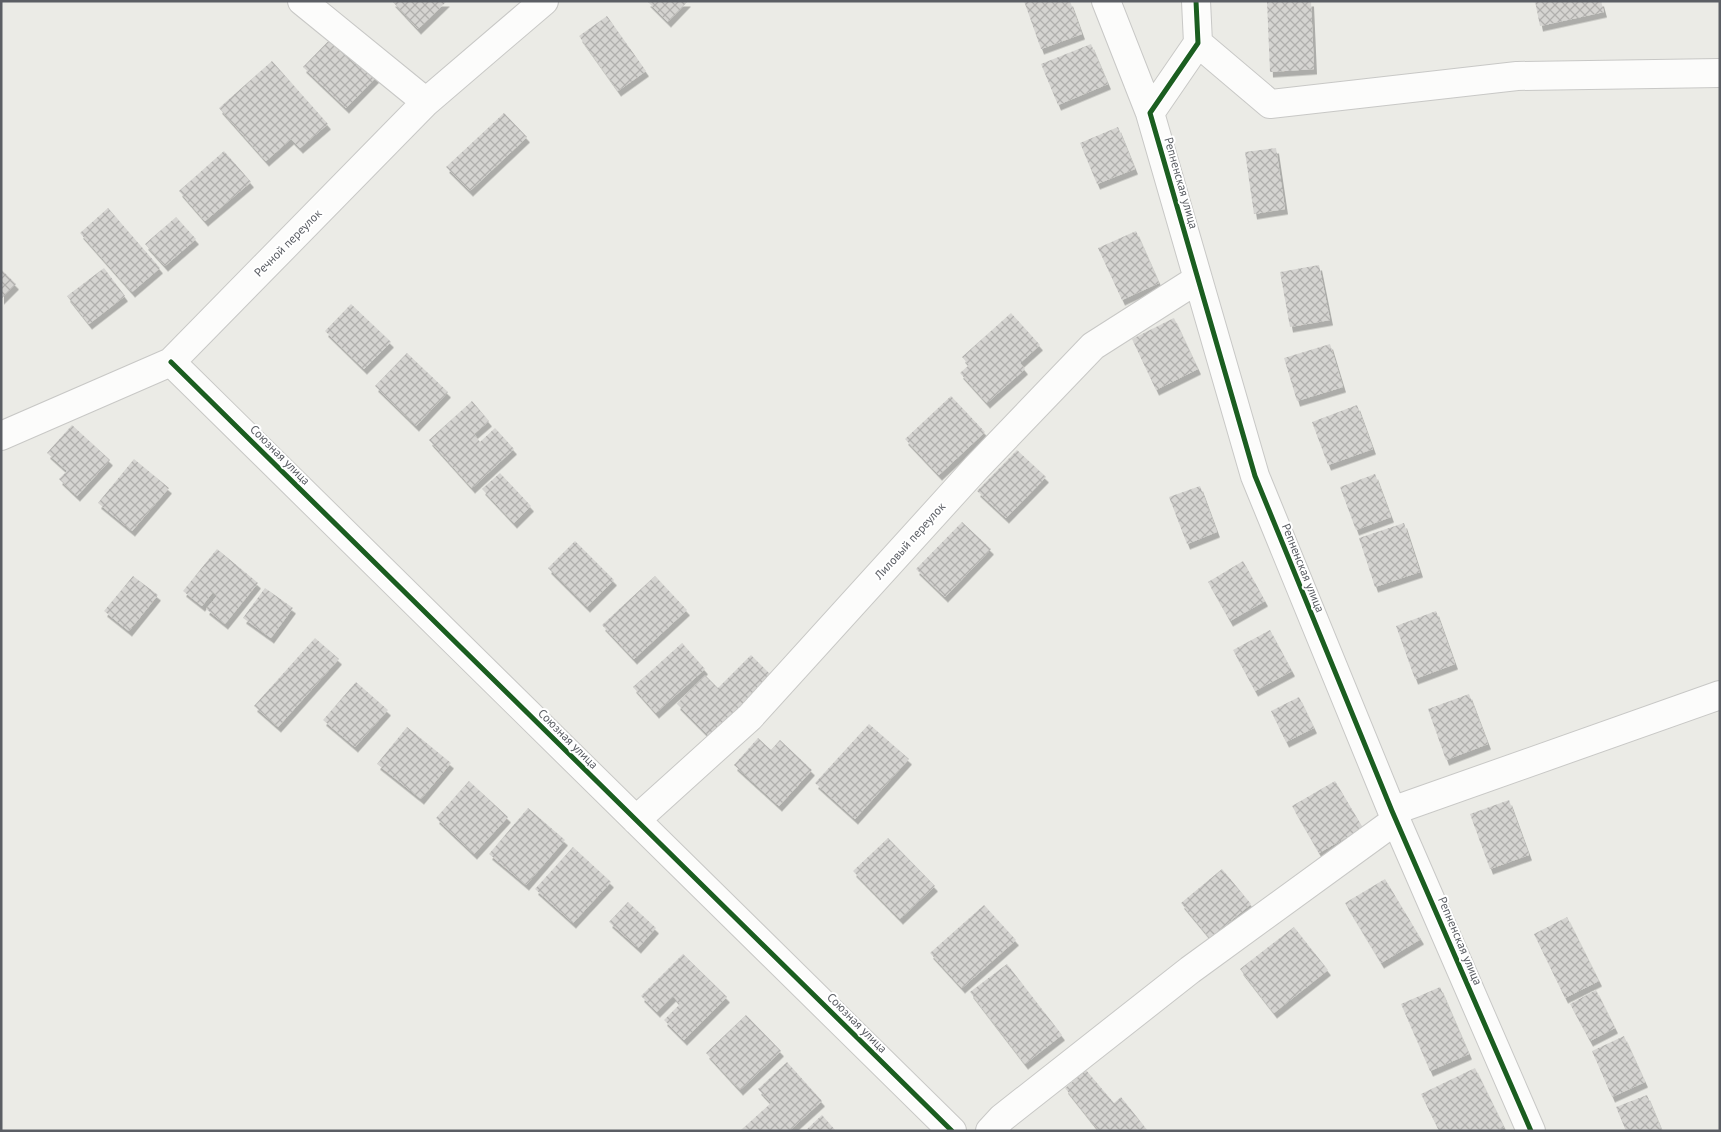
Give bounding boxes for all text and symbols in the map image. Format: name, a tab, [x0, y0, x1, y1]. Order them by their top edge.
street label: Репненская улица	[1161, 135, 1202, 230]
street label: Речной переулок	[251, 206, 325, 280]
street label: Союзная улица	[247, 422, 313, 488]
street label: Лиловый переулок	[870, 499, 948, 583]
street label: Репненская улица	[1279, 521, 1328, 614]
street label: Союзная улица	[535, 706, 601, 772]
street label: Репненская улица	[1435, 894, 1486, 987]
street label: Союзная улица	[824, 990, 890, 1056]

